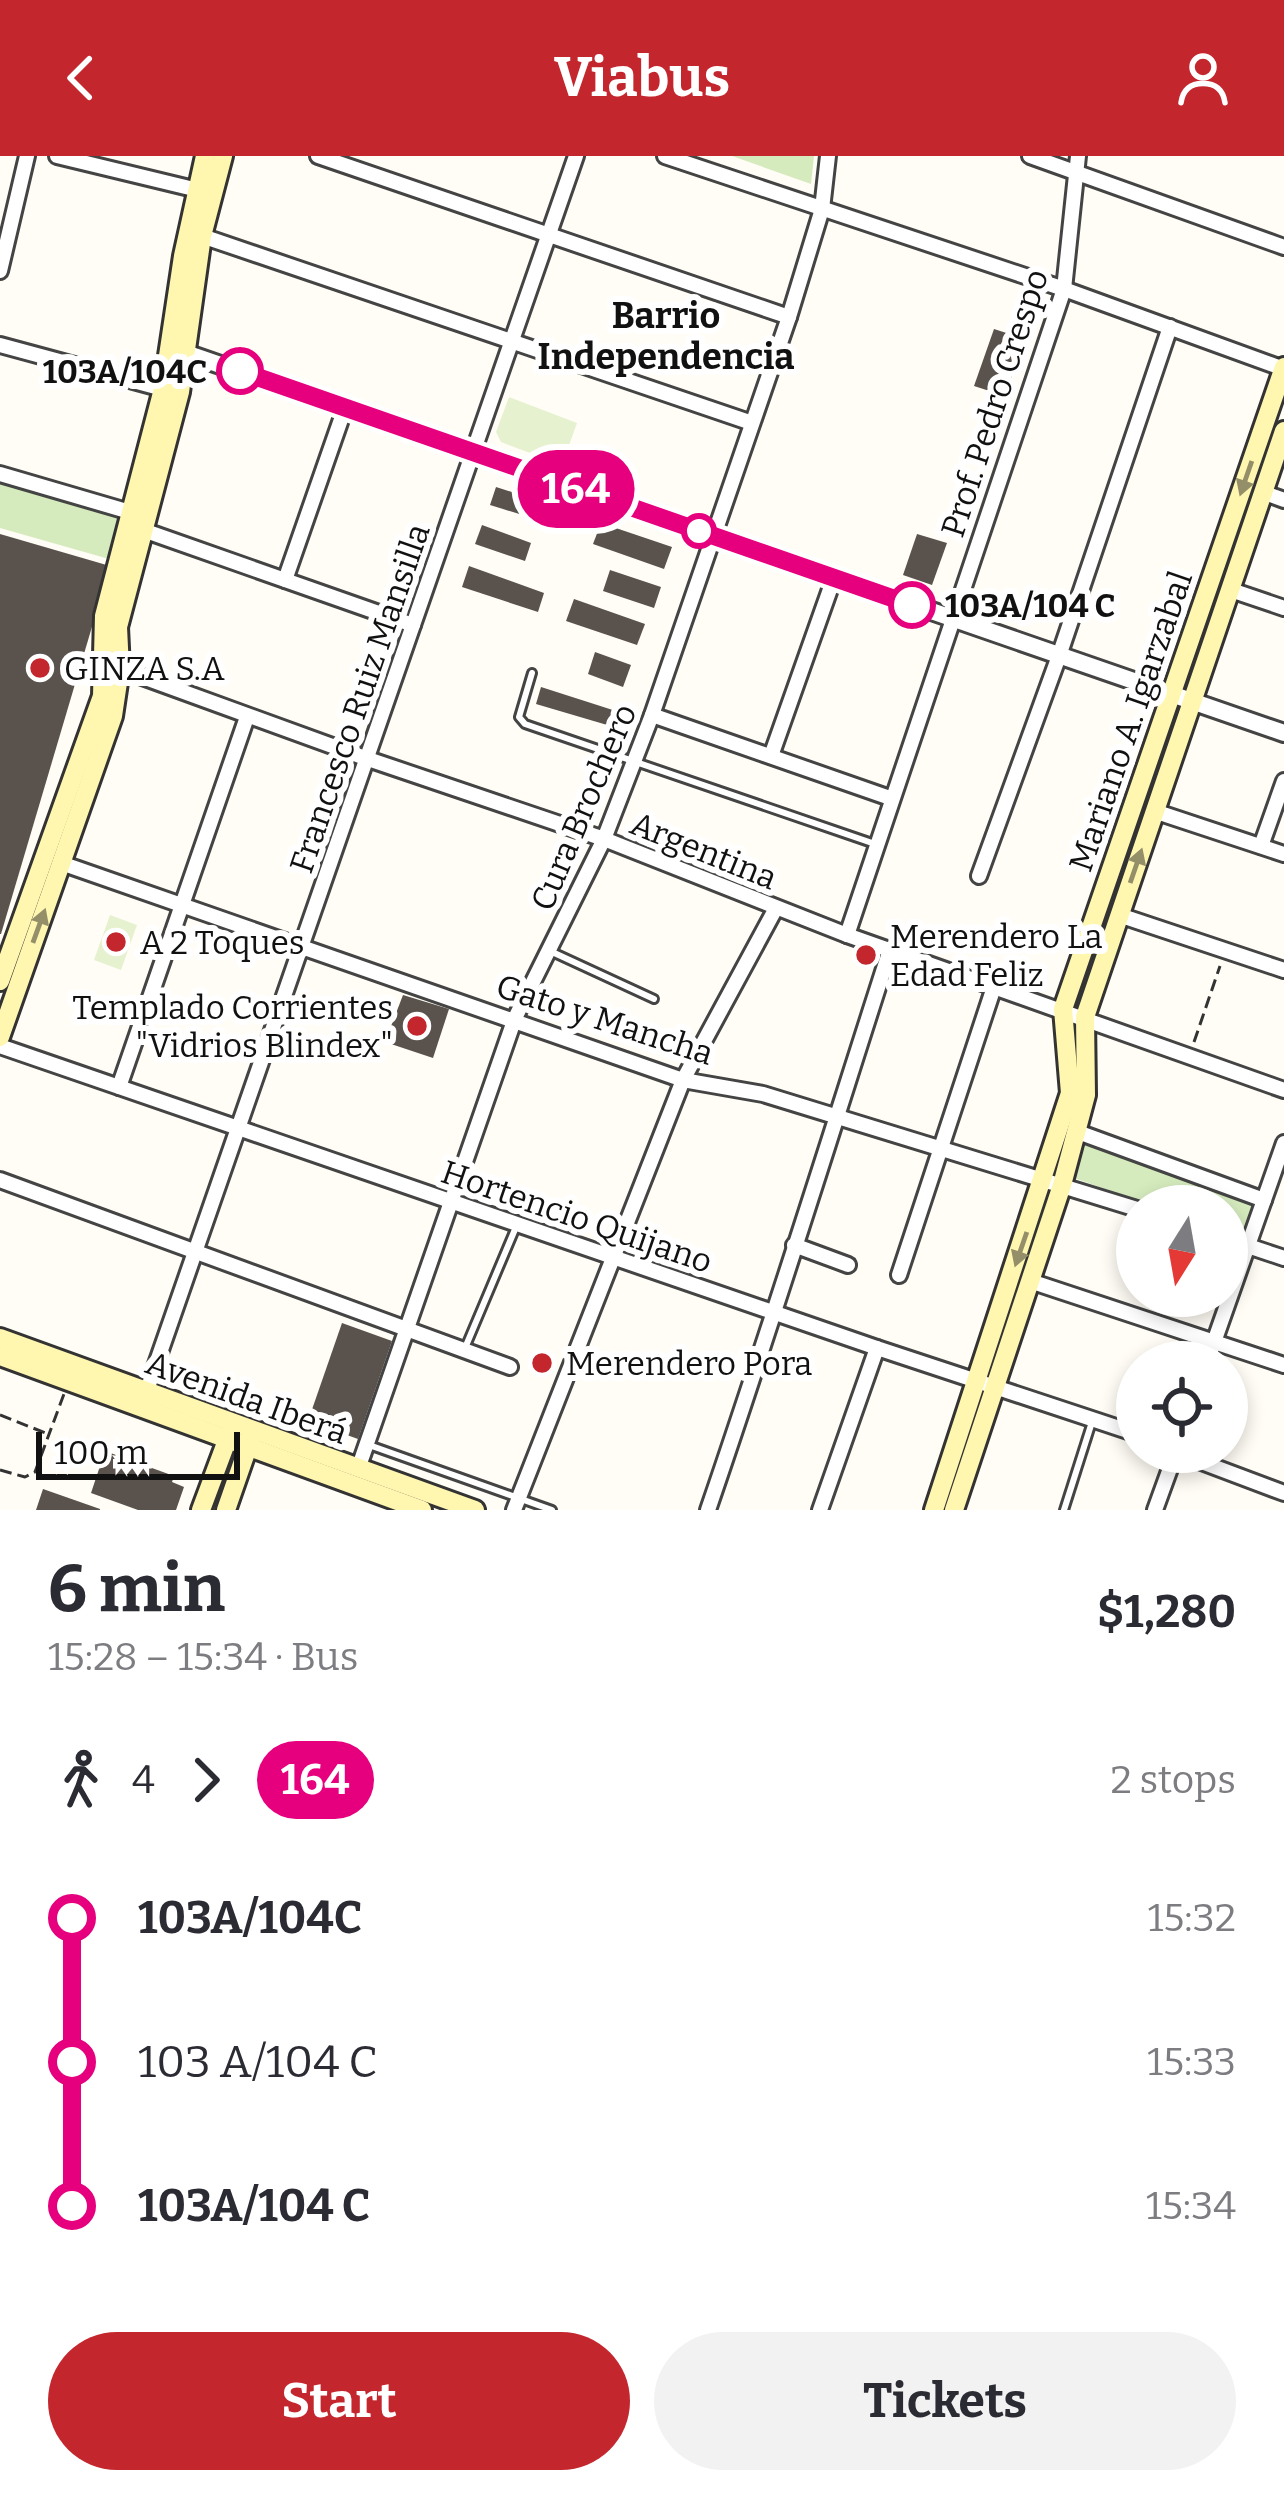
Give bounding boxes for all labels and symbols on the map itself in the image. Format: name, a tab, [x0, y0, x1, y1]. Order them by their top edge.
street label: Prof. Pedro Crespo	[933, 264, 1057, 542]
district label: Barrio Independencia	[538, 294, 794, 379]
marker: 103A/104C	[218, 349, 262, 393]
place label: 103A/104C	[43, 352, 207, 392]
line badge: 164	[507, 450, 645, 528]
one-way arrow	[1236, 460, 1254, 496]
unlabelled marker	[683, 515, 715, 547]
street label: Francesco Ruiz Mansilla	[281, 519, 439, 878]
street label: Mariano A. Igarzabal	[1061, 566, 1201, 877]
marker: 103A/104 C	[890, 583, 934, 627]
place label: 103A/104 C	[945, 586, 1115, 626]
place label: GINZA S.A	[64, 649, 225, 689]
marker: GINZA S.A	[27, 655, 53, 681]
street label: Cura Brochero	[523, 698, 645, 917]
street label: Argentina	[625, 803, 783, 898]
one-way arrow	[1127, 847, 1146, 884]
one-way arrow	[31, 908, 49, 944]
place label: Merendero La Edad Feliz	[890, 917, 1103, 995]
place label: A 2 Toques	[140, 923, 305, 963]
marker: A 2 Toques	[103, 929, 129, 955]
marker: Merendero La Edad Feliz	[853, 942, 879, 968]
street label: Gato y Mancha	[491, 966, 718, 1074]
place label: Templado Corrientes "Vidrios Blindex"	[72, 988, 393, 1066]
marker: Templado Corrientes "Vidrios Blindex"	[404, 1013, 430, 1039]
street label: Hortencio Quijano	[436, 1152, 717, 1282]
north arrow	[1116, 1185, 1248, 1317]
one-way arrow	[1011, 1232, 1030, 1268]
street label: Avenida Iberá	[140, 1343, 353, 1453]
place label: Merendero Pora	[566, 1344, 812, 1384]
marker: Merendero Pora	[529, 1350, 555, 1376]
scale bar	[36, 1426, 240, 1479]

